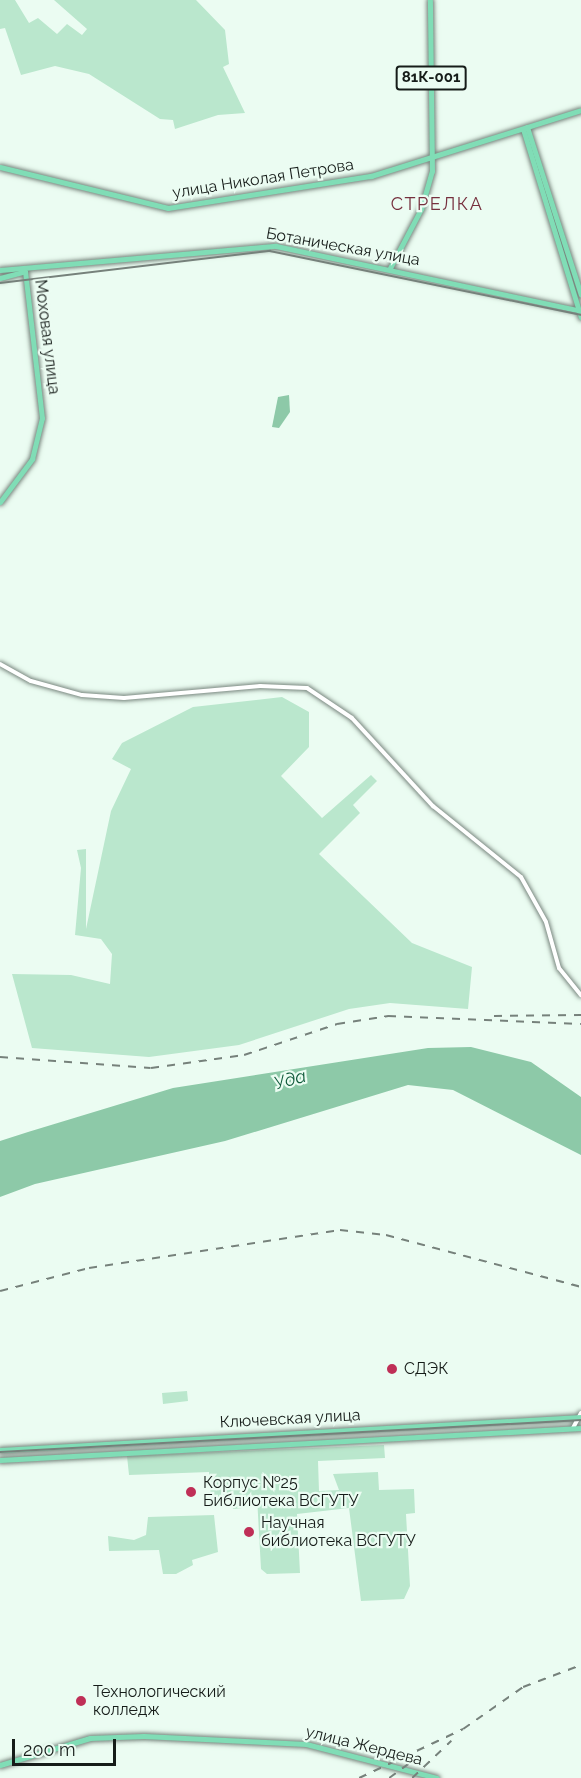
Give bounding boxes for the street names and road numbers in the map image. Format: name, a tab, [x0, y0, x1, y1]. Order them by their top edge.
road number: 81К-001	[395, 66, 467, 90]
street label: улица Николая Петрова	[171, 155, 355, 203]
street label: Ботаническая улица	[264, 224, 422, 270]
street label: Моховая улица	[30, 278, 64, 396]
street label: Ключевская улица	[219, 1406, 361, 1432]
street label: улица Жердева	[304, 1722, 424, 1770]

